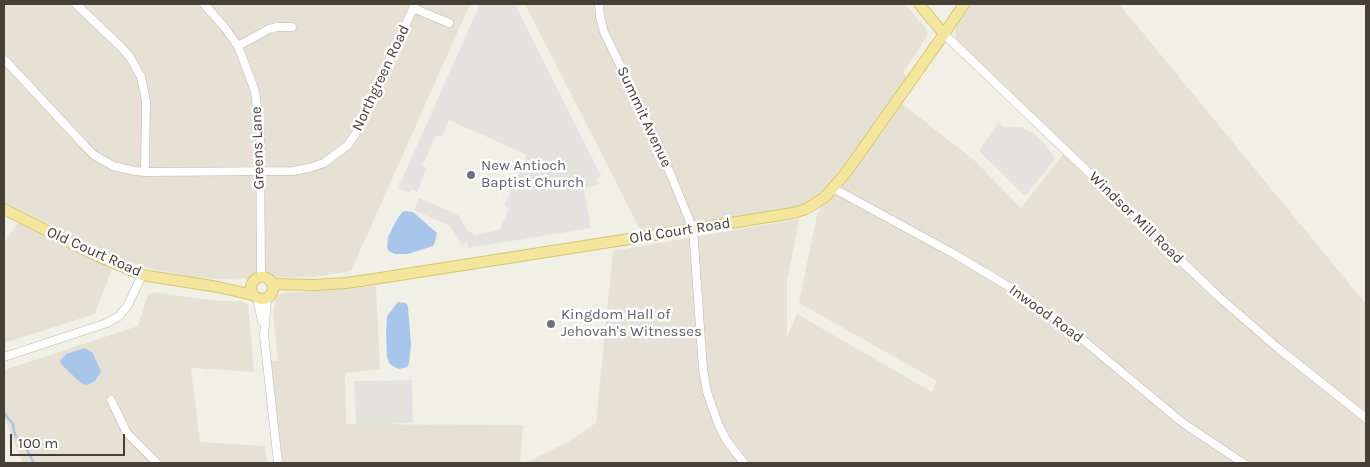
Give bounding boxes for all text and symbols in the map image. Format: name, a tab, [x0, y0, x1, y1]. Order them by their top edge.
street label: Northgreen Road	[349, 22, 413, 134]
street label: Summit Avenue	[613, 64, 675, 170]
street label: Greens Lane	[248, 106, 268, 190]
place label: New Antioch Baptist Church	[481, 157, 584, 192]
street label: Windsor Mill Road	[1085, 168, 1187, 268]
marker: New Antioch Baptist Church	[465, 169, 477, 181]
street label: Old Court Road	[628, 214, 732, 248]
street label: Old Court Road	[44, 223, 144, 281]
street label: Inwood Road	[1005, 281, 1087, 347]
place label: Kingdom Hall of Jehovah's Witnesses	[561, 306, 702, 341]
marker: Kingdom Hall of Jehovah's Witnesses	[545, 318, 557, 330]
scale bar	[12, 424, 128, 456]
text: 100 m	[18, 434, 58, 452]

